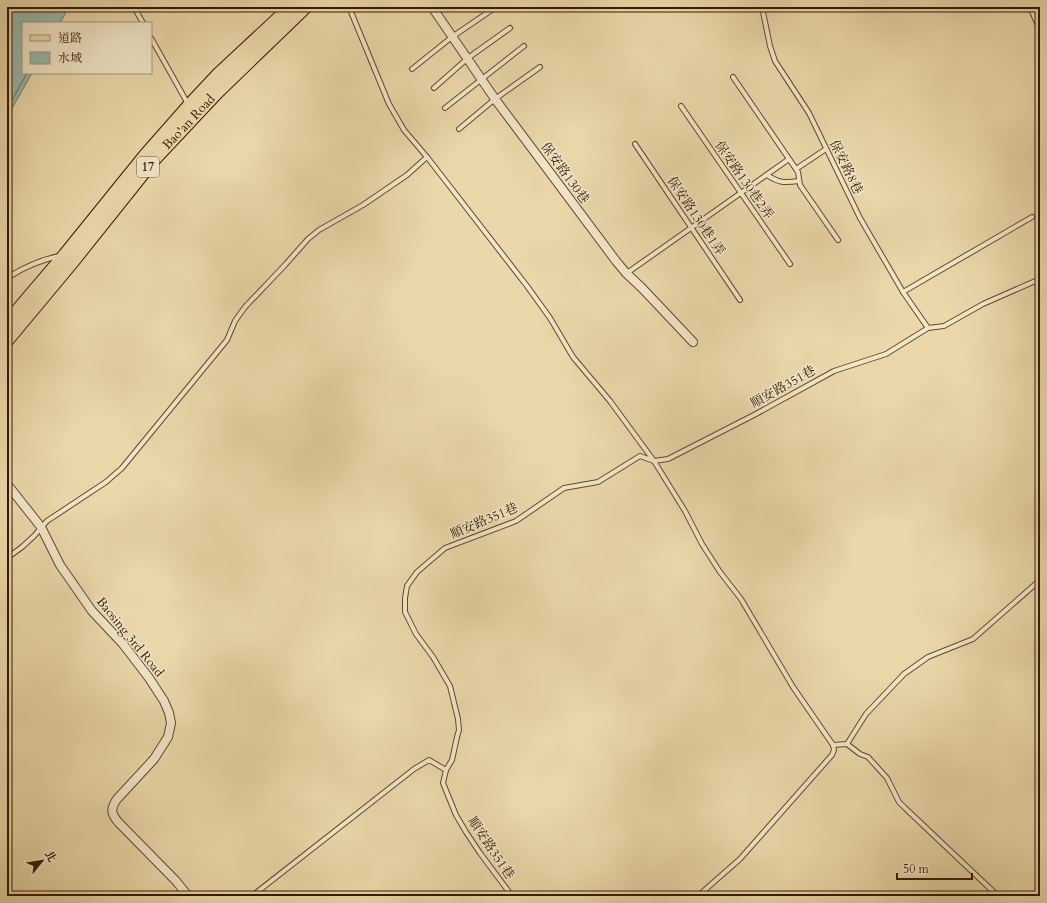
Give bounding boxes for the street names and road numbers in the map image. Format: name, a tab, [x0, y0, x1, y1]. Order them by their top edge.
street label: Bao'an Road	[158, 90, 219, 153]
street label: 保安路130巷2弄	[710, 137, 778, 223]
street label: 保安路8巷	[825, 137, 867, 197]
street label: 保安路130巷	[537, 139, 593, 207]
road number: 17	[137, 157, 159, 177]
street label: 保安路130巷1弄	[663, 173, 729, 259]
street label: 順安路351巷	[747, 362, 819, 412]
street label: 順安路351巷	[447, 499, 521, 543]
street label: Baosing 3rd Road	[92, 593, 168, 681]
street label: 順安路351巷	[463, 813, 519, 883]

